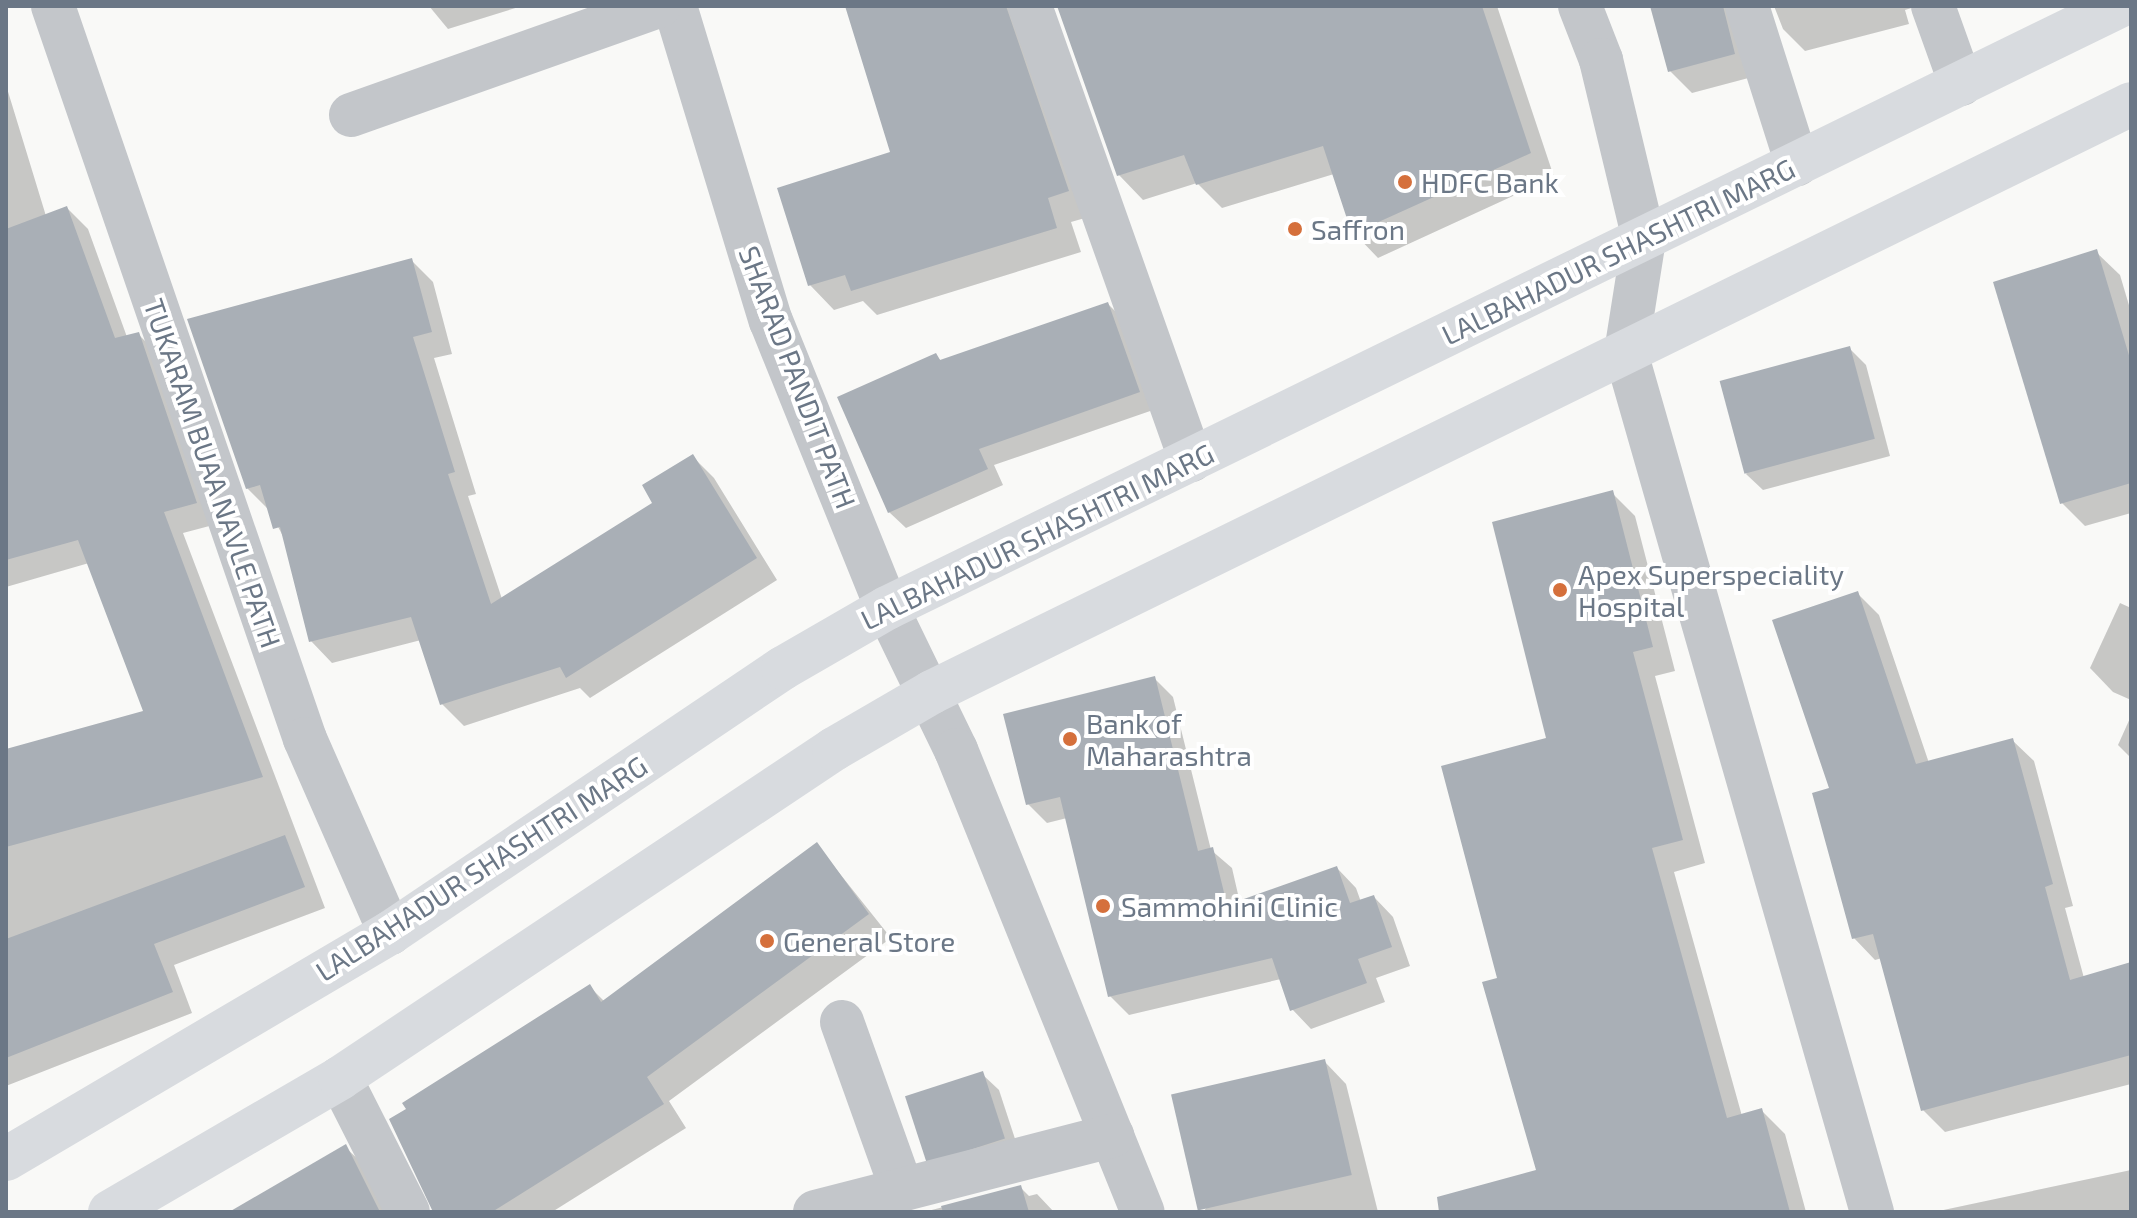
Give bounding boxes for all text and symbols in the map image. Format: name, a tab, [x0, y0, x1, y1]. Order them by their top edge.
street label: LALBAHADUR SHASHTRI MARG	[1436, 151, 1800, 351]
place label: HDFC Bank	[1421, 165, 1559, 199]
marker: HDFC Bank	[1396, 173, 1414, 191]
place label: Saffron	[1311, 212, 1405, 246]
marker: Saffron	[1286, 220, 1304, 238]
street label: SHARAD PANDIT PATH	[732, 241, 864, 513]
street label: TUKARAM BUAA NAVLE PATH	[137, 294, 289, 652]
street label: LALBAHADUR SHASHTRI MARG	[855, 436, 1219, 636]
place label: Apex Superspeciality Hospital	[1578, 557, 1844, 623]
marker: Apex Superspeciality Hospital	[1549, 579, 1571, 601]
place label: Bank of Maharashtra	[1086, 706, 1252, 772]
marker: Bank of Maharashtra	[1061, 730, 1079, 748]
street label: LALBAHADUR SHASHTRI MARG	[309, 748, 653, 988]
place label: Sammohini Clinic	[1121, 889, 1338, 923]
marker: Sammohini Clinic	[1092, 895, 1114, 917]
place label: General Store	[783, 924, 956, 958]
marker: General Store	[758, 932, 776, 950]

